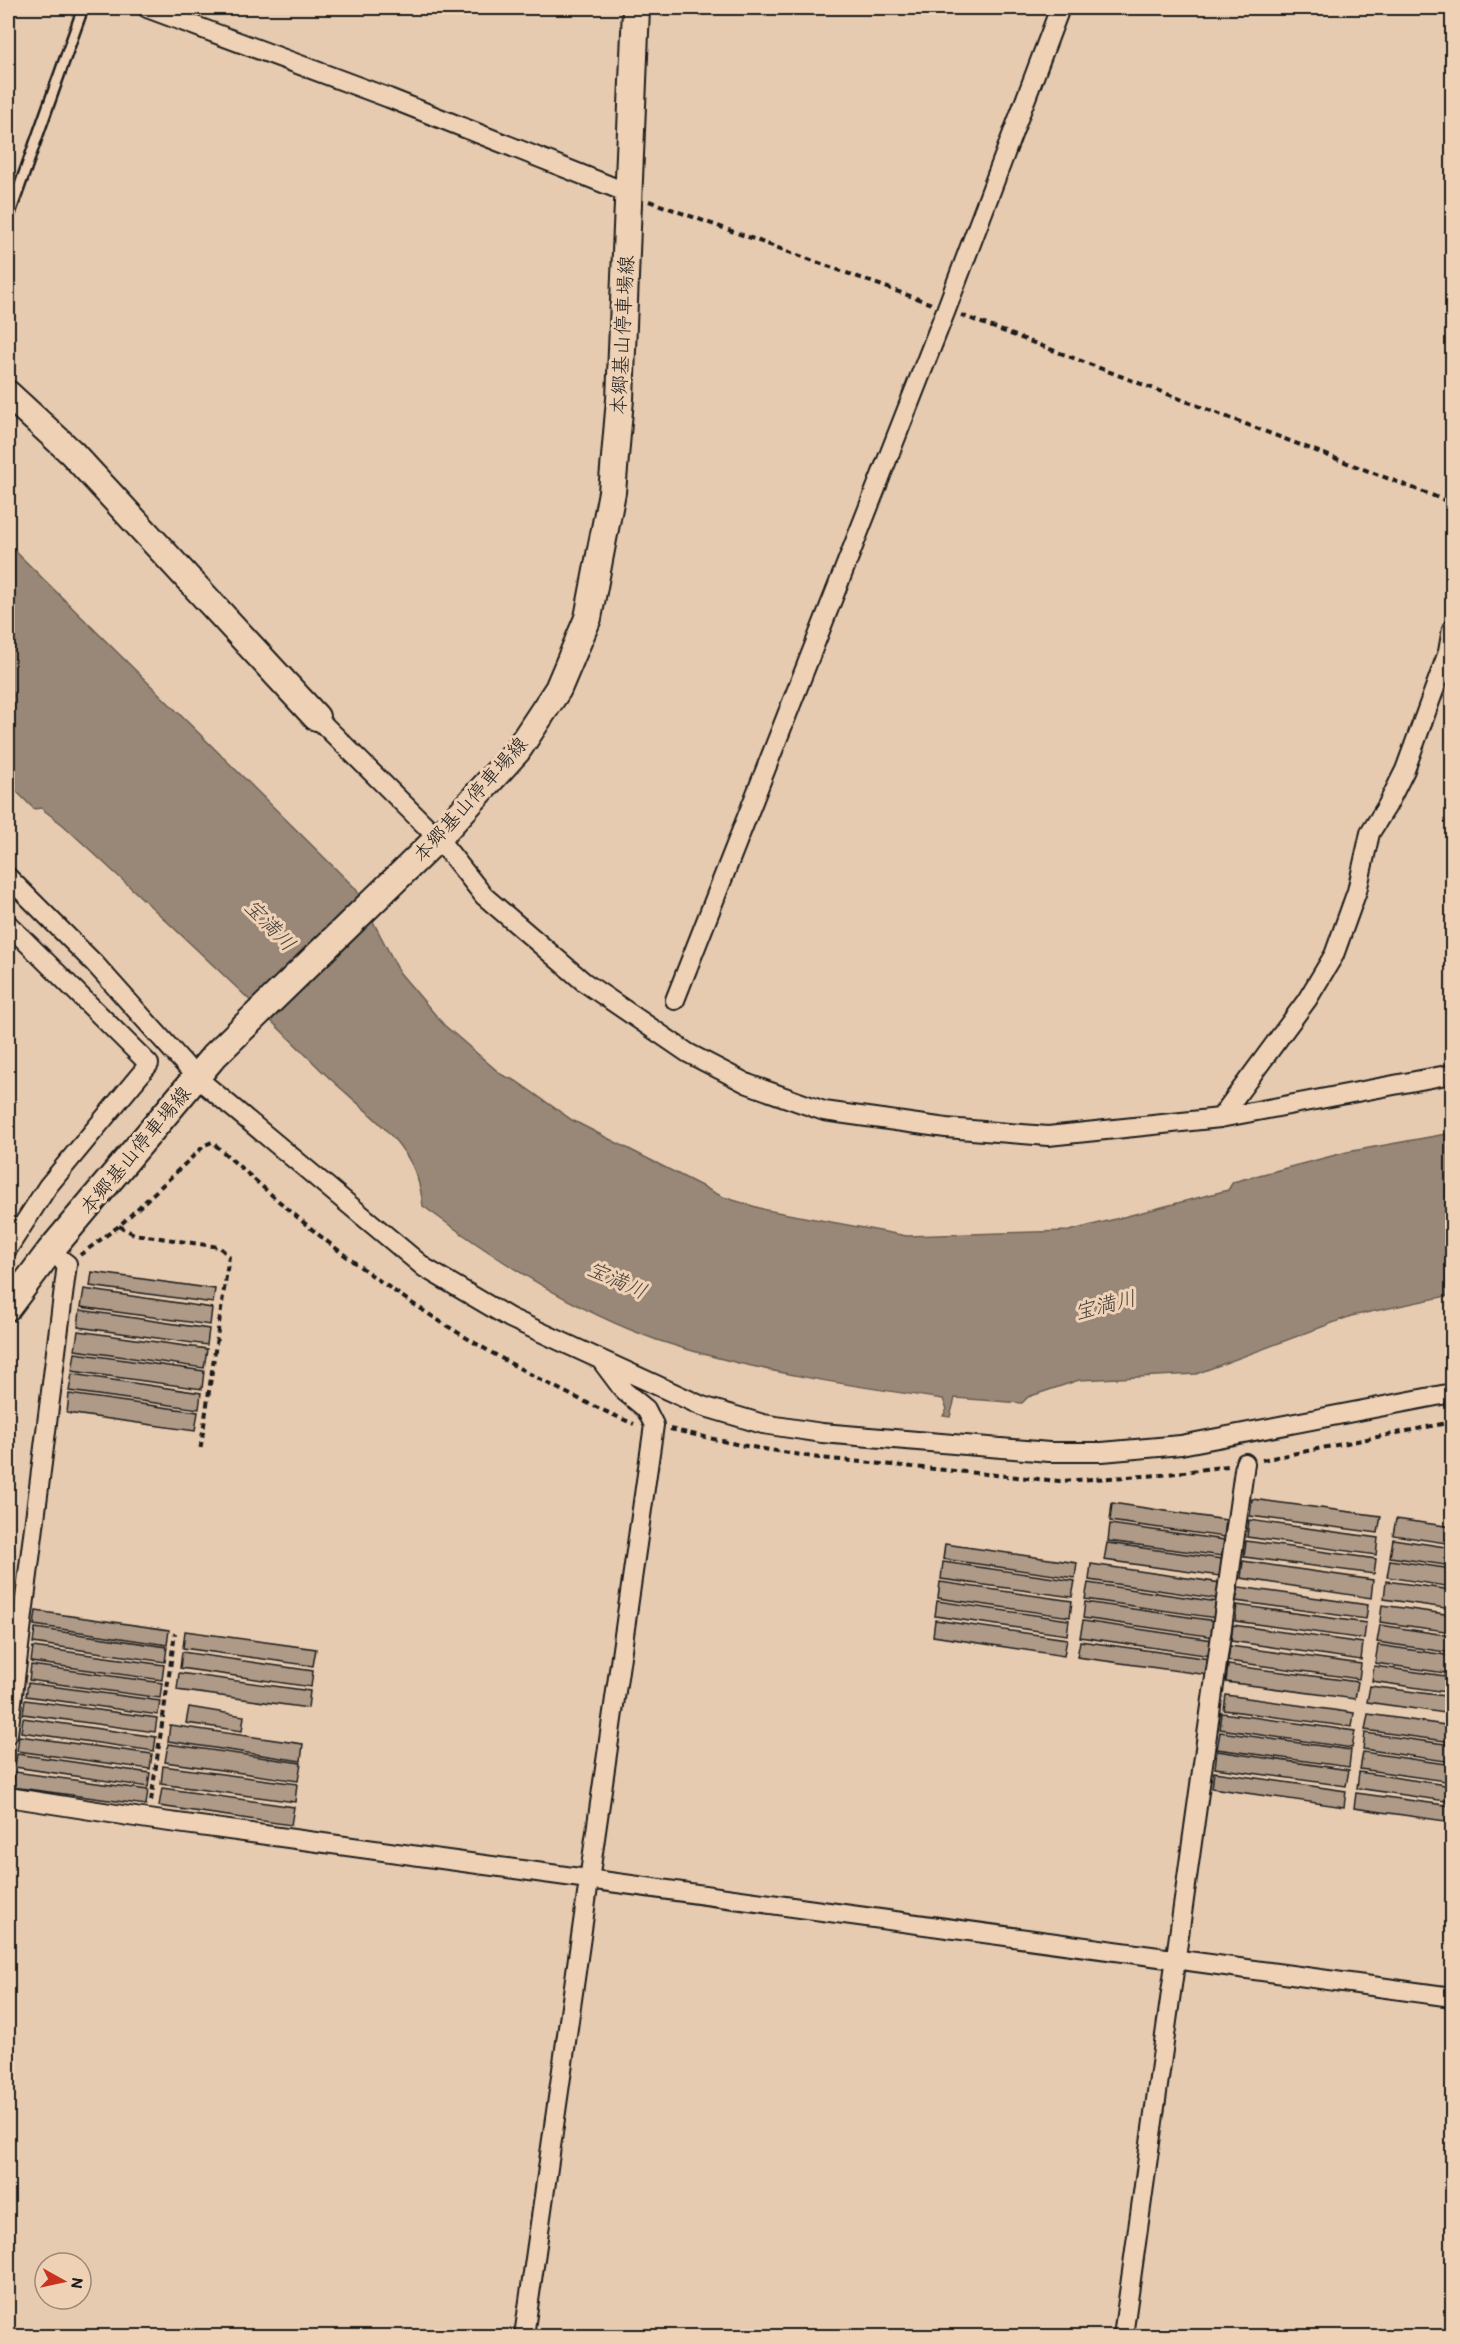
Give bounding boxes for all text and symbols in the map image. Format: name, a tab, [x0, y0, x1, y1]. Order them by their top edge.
street label: 本郷基山停車場線	[606, 254, 638, 416]
street label: 本郷基山停車場線	[408, 732, 532, 866]
water label: 宝満川	[239, 893, 301, 956]
street label: 本郷基山停車場線	[74, 1081, 196, 1219]
water label: 宝満川	[583, 1255, 651, 1304]
water label: 宝満川	[1071, 1285, 1138, 1324]
north arrow	[33, 2251, 93, 2311]
text: N	[67, 2276, 88, 2290]

